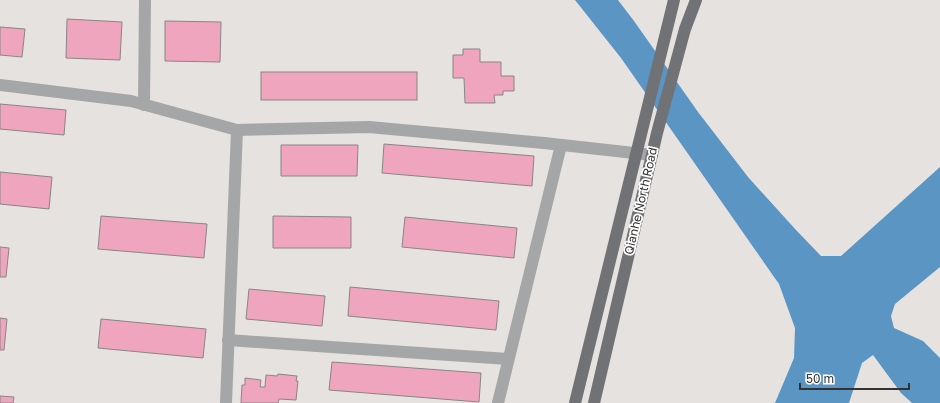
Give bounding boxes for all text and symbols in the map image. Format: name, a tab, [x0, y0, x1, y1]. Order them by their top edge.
street label: Qianhe North Road	[621, 146, 660, 256]
scale bar	[800, 365, 909, 391]
text: 50 m	[806, 371, 834, 386]

